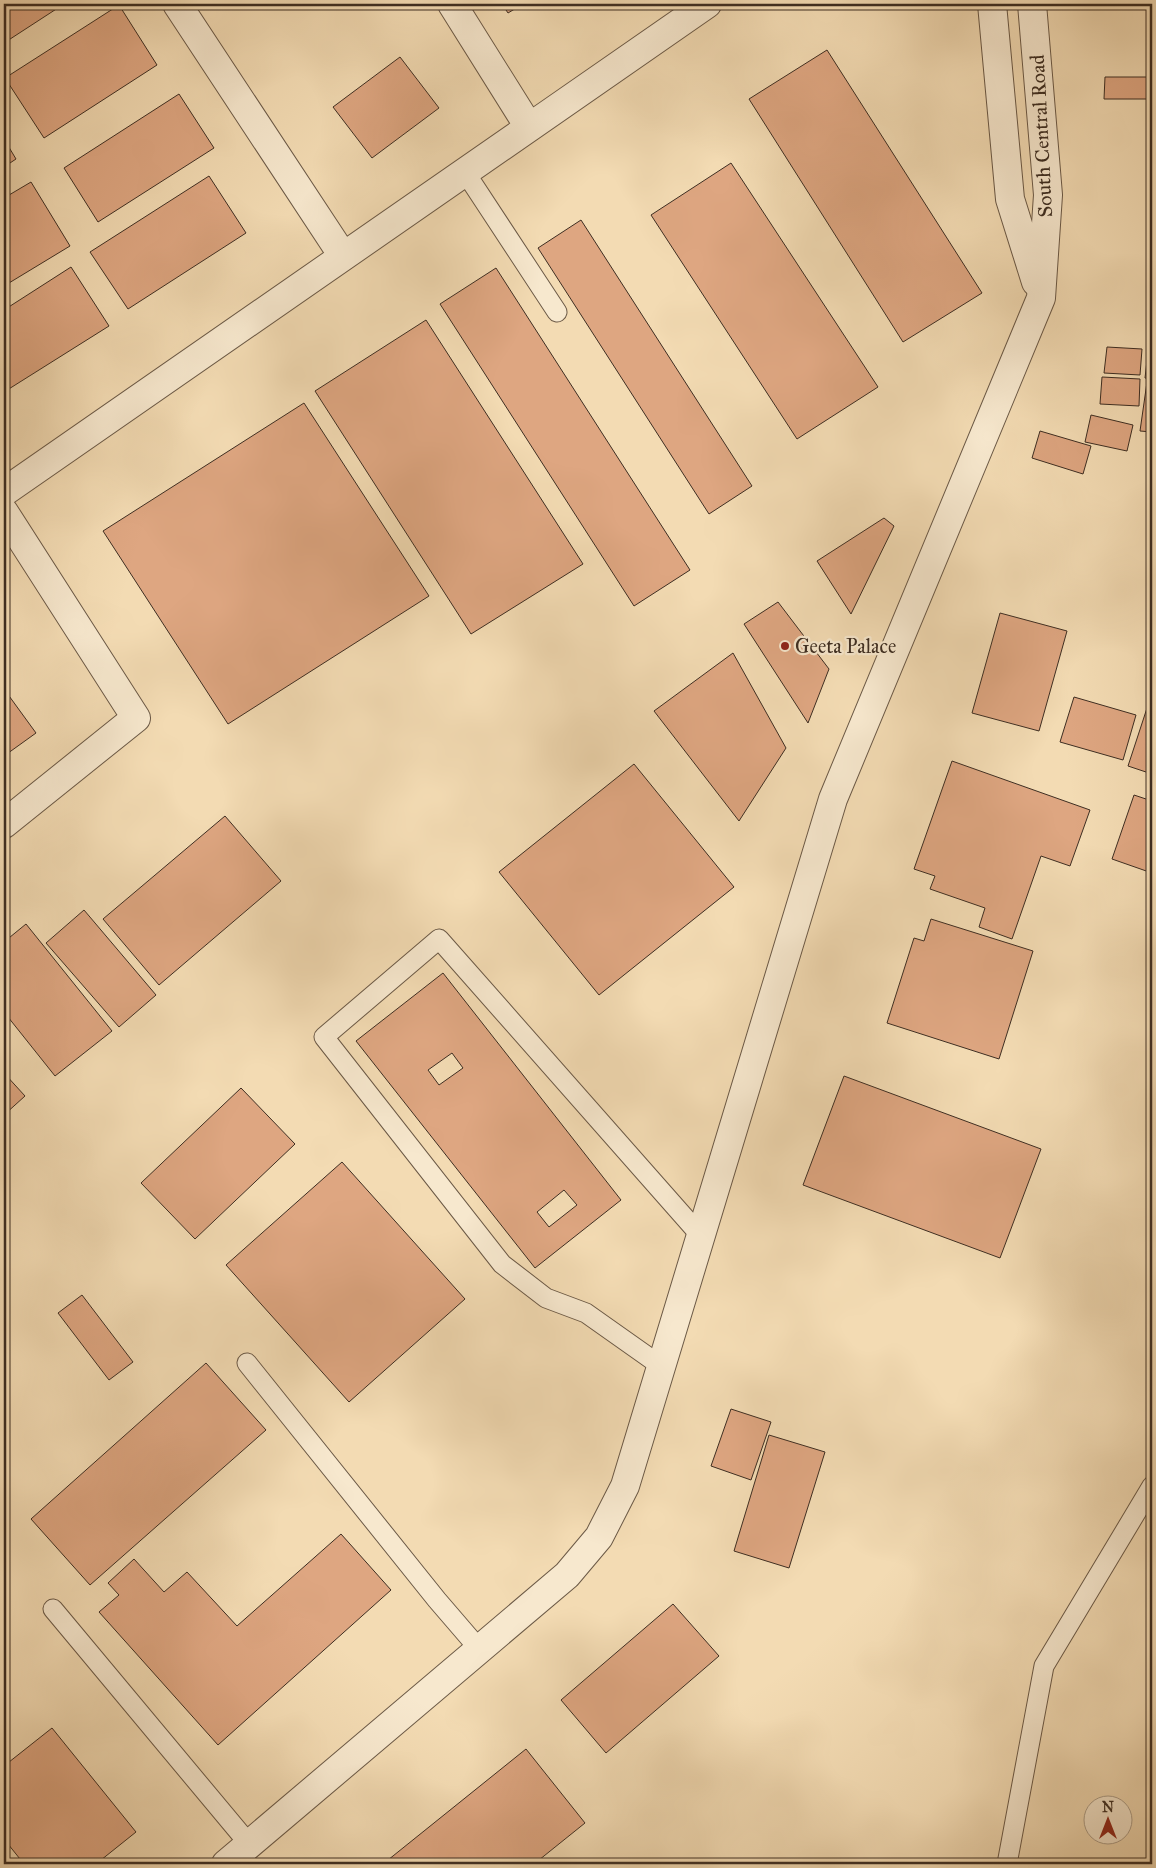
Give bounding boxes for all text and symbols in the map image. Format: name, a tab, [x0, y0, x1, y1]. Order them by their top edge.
street label: South Central Road	[1025, 54, 1057, 218]
place label: Geeta Palace	[795, 634, 896, 658]
marker: Geeta Palace	[779, 640, 791, 652]
north arrow	[1084, 1796, 1134, 1846]
text: N	[1102, 1799, 1114, 1816]

